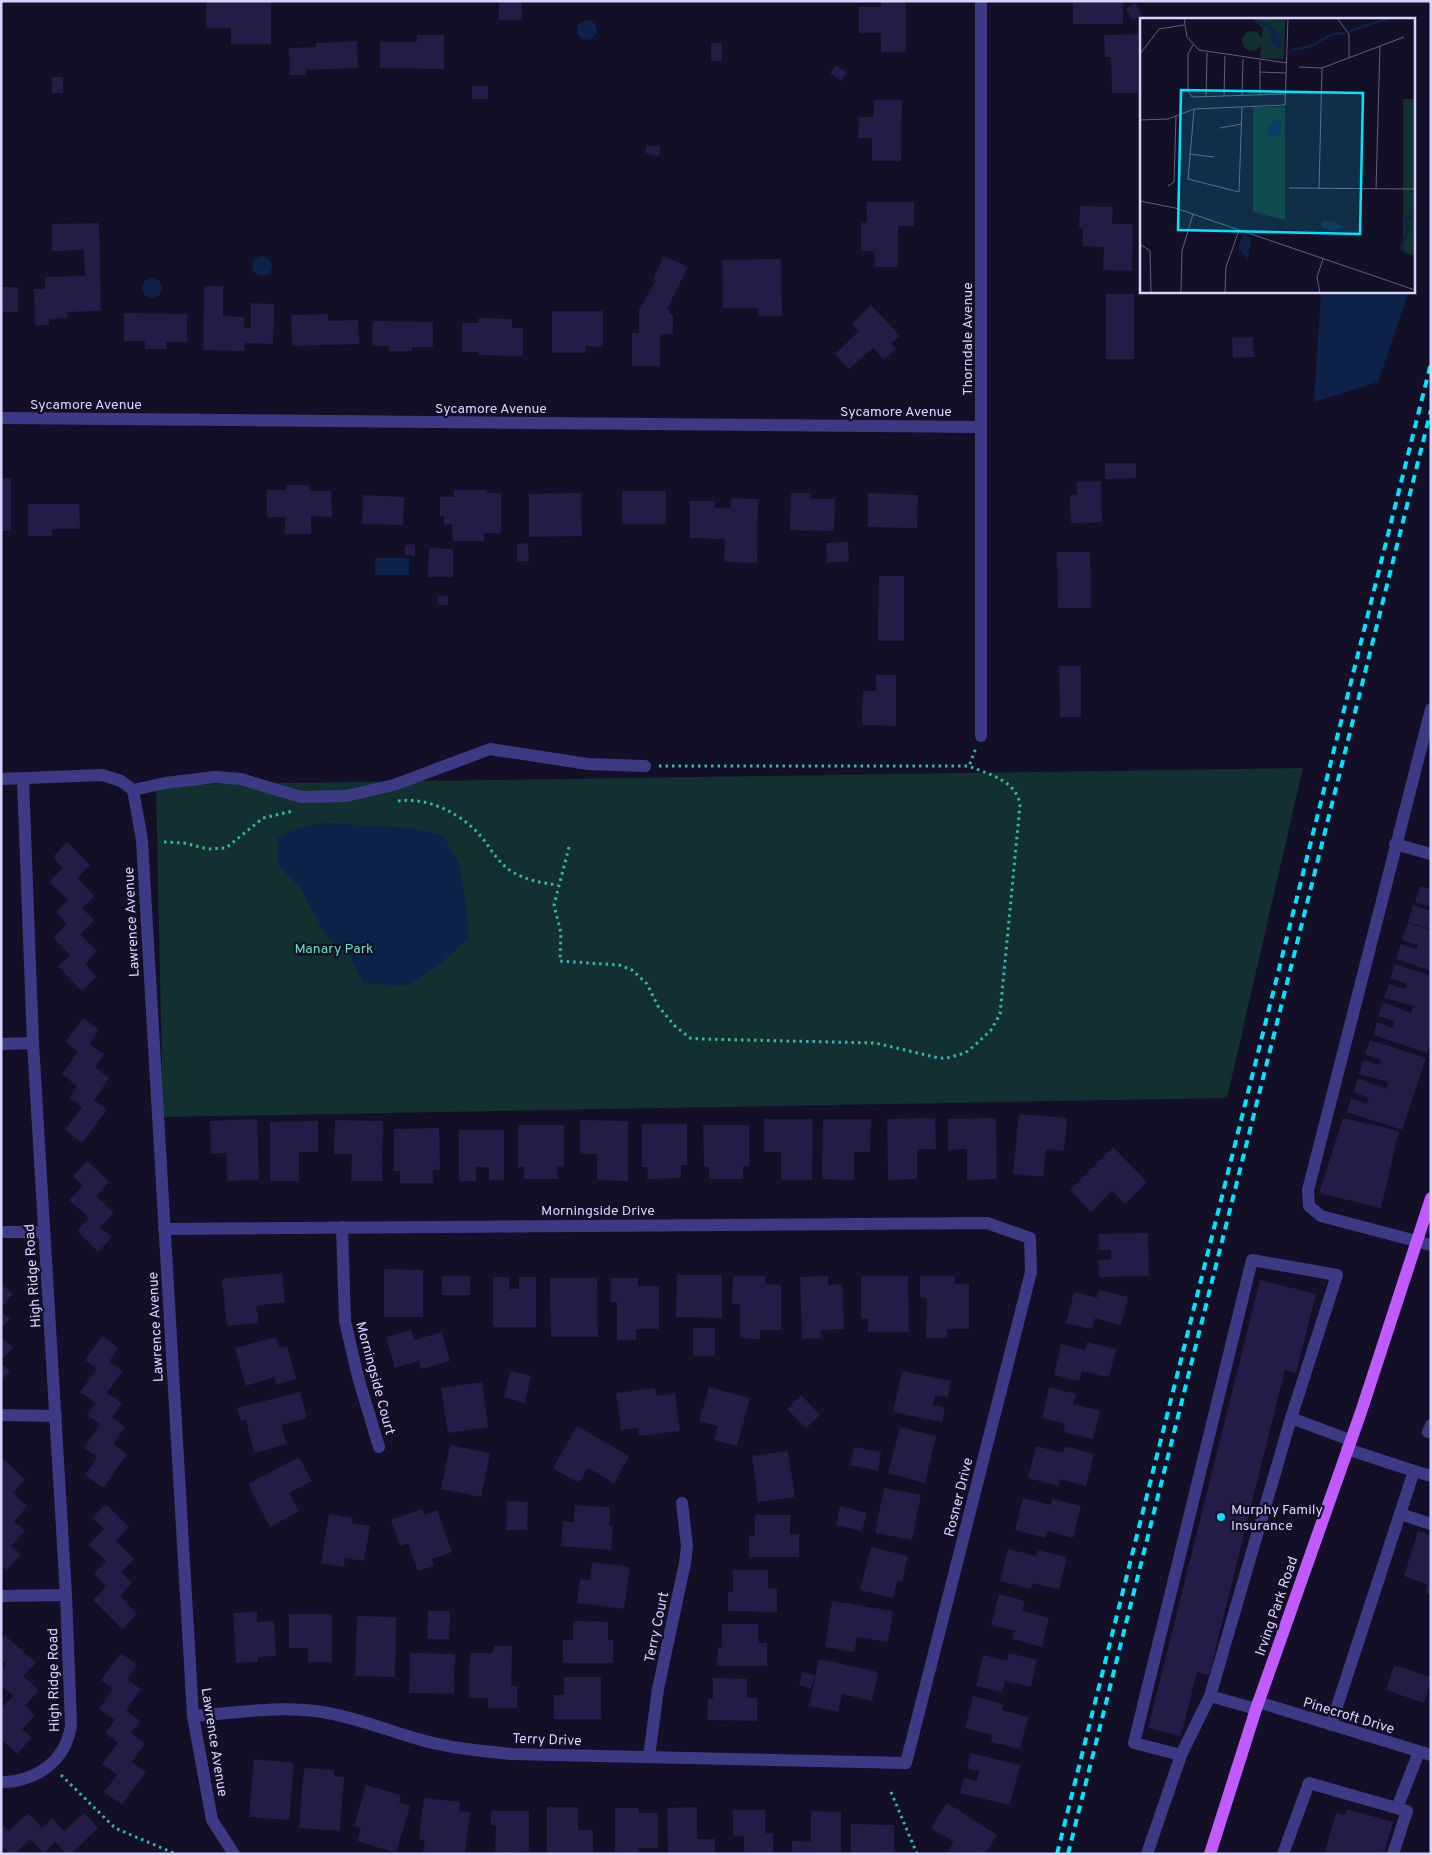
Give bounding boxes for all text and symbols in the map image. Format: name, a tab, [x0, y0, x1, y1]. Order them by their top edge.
inset map	[1140, 18, 1414, 292]
street label: Thorndale Avenue	[960, 282, 977, 396]
street label: Sycamore Avenue	[30, 397, 142, 414]
street label: Sycamore Avenue	[435, 401, 547, 418]
street label: Sycamore Avenue	[840, 404, 952, 421]
street label: Lawrence Avenue	[121, 866, 144, 977]
park label: Manary Park	[294, 941, 374, 958]
street label: Morningside Drive	[541, 1203, 655, 1220]
street label: High Ridge Road	[21, 1223, 46, 1328]
street label: Lawrence Avenue	[145, 1271, 168, 1382]
street label: Morningside Court	[351, 1320, 398, 1437]
street label: Rosner Drive	[941, 1456, 977, 1539]
place label: Murphy Family Insurance	[1231, 1502, 1323, 1535]
marker: Murphy Family Insurance	[1215, 1511, 1227, 1523]
street label: Irving Park Road	[1252, 1555, 1302, 1658]
street label: Terry Court	[642, 1590, 673, 1664]
street label: High Ridge Road	[45, 1628, 64, 1732]
street label: Lawrence Avenue	[197, 1687, 231, 1798]
street label: Pinecroft Drive	[1301, 1694, 1396, 1738]
street label: Terry Drive	[512, 1731, 582, 1750]

